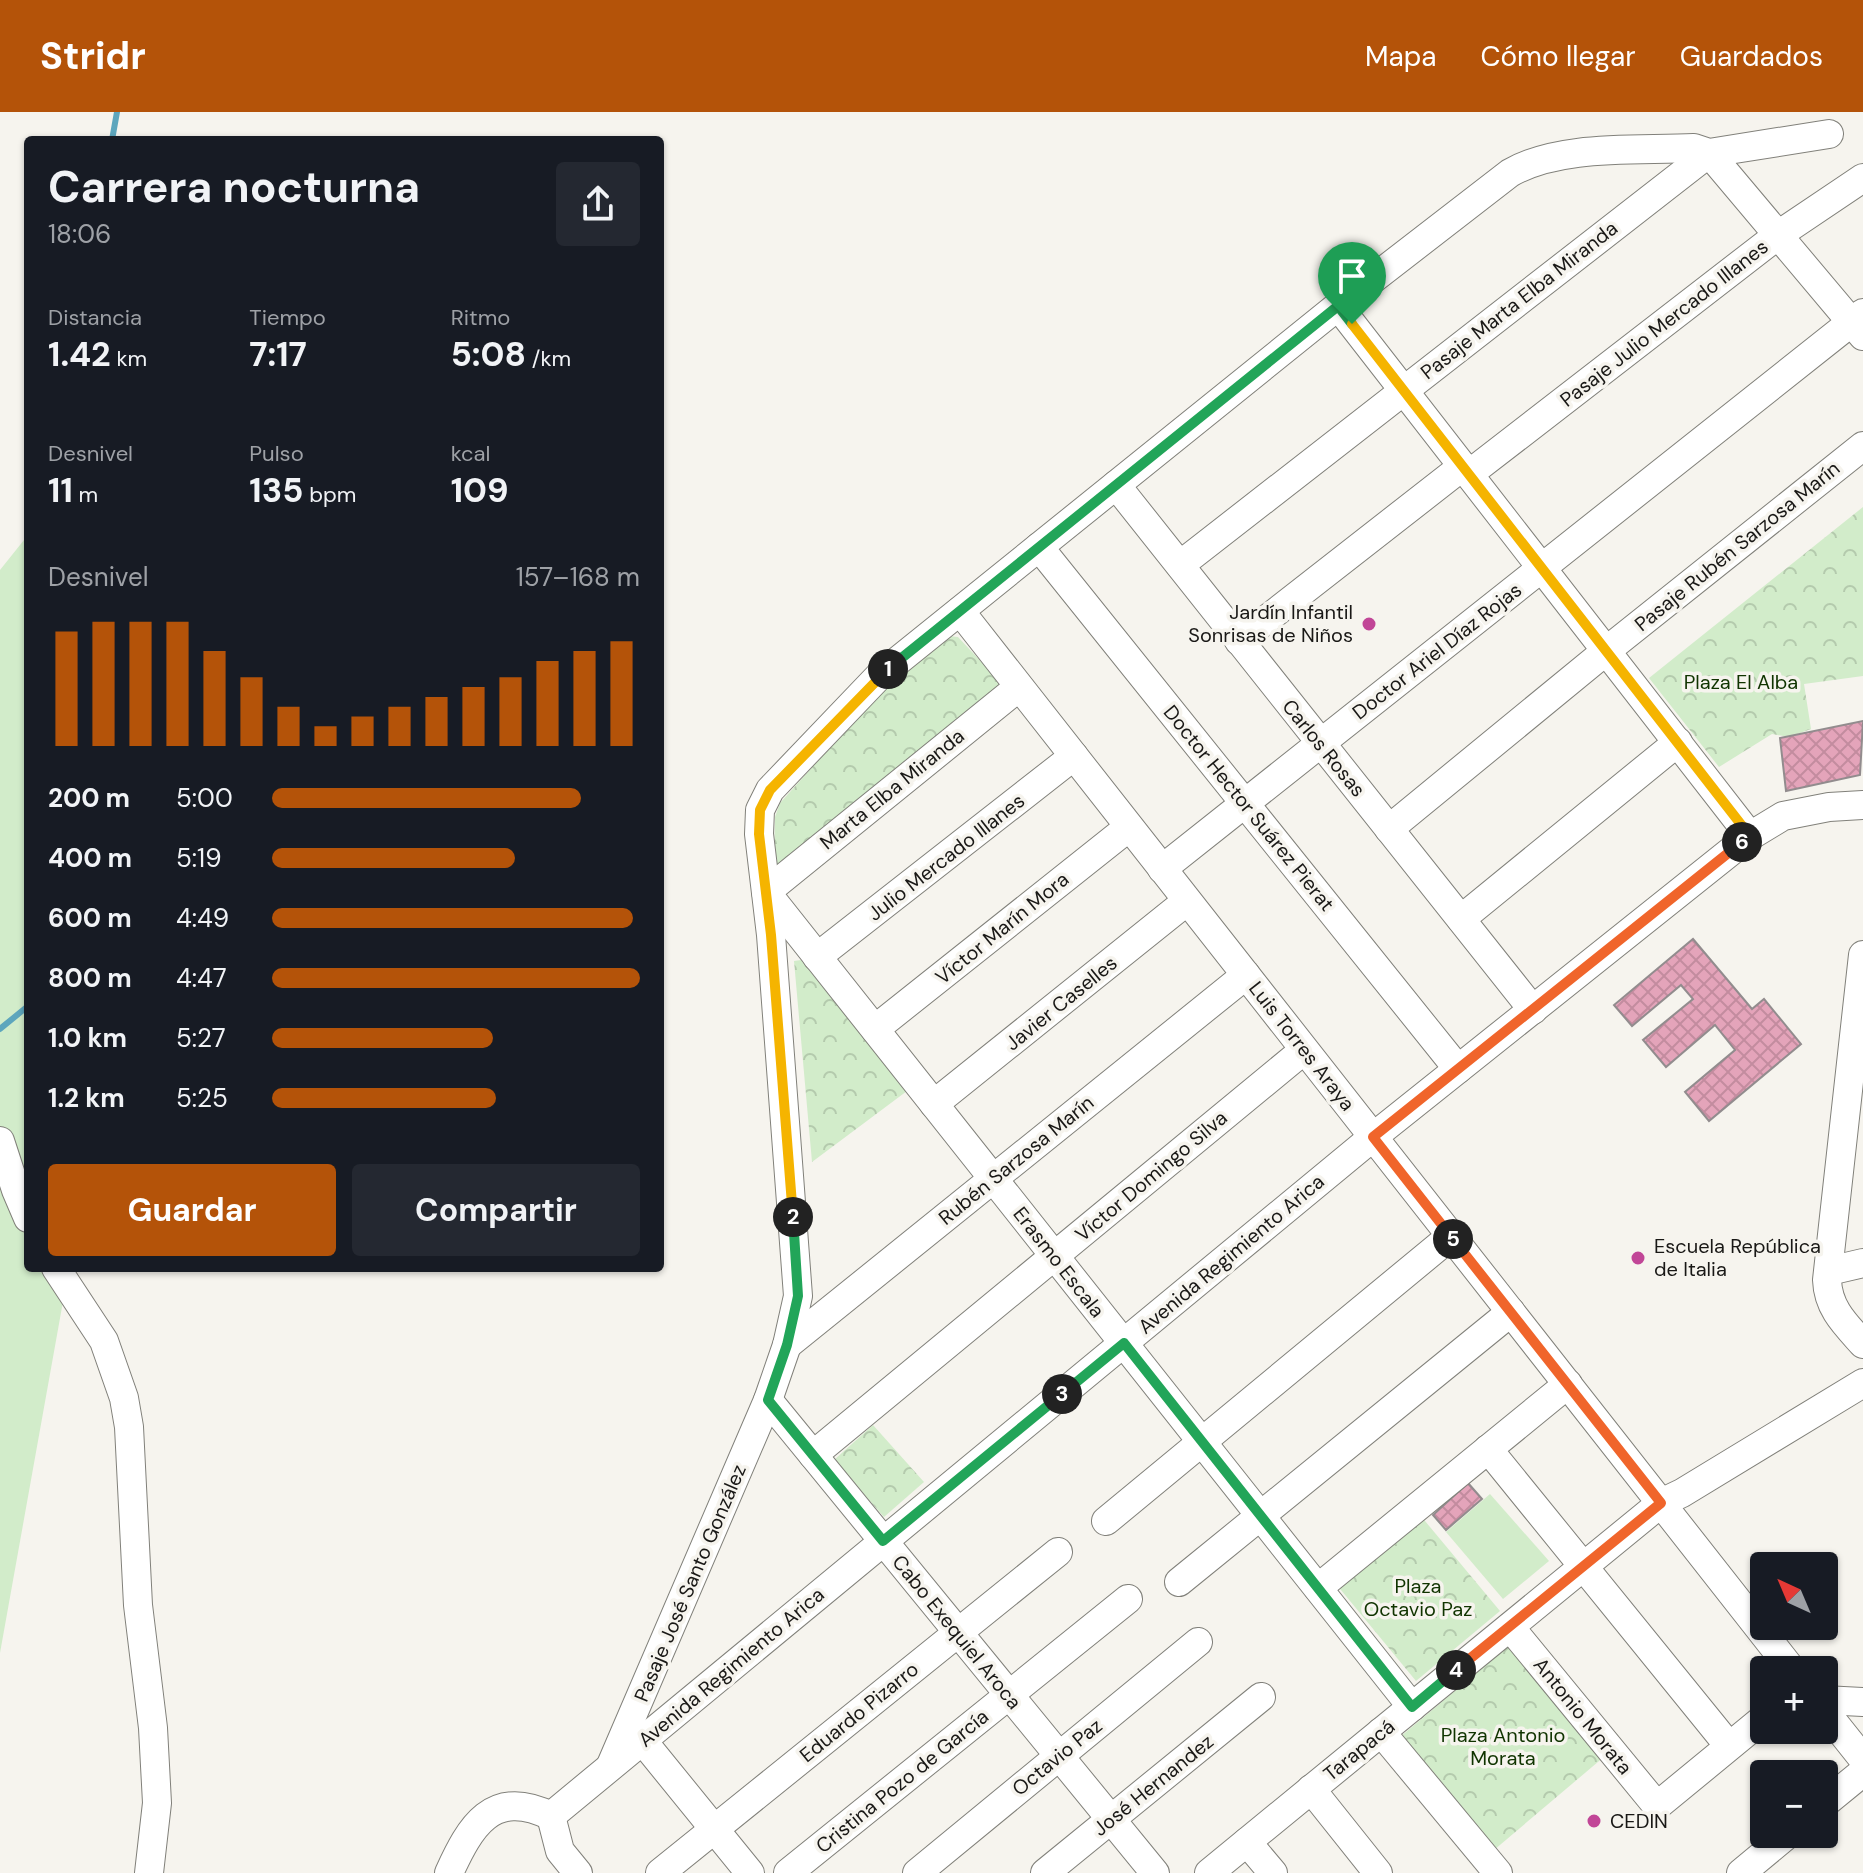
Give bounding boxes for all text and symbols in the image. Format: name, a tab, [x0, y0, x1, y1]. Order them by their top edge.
text: Stridr	[40, 31, 146, 81]
text: Mapa	[1365, 38, 1436, 75]
text: Cómo llegar	[1480, 38, 1636, 75]
text: Guardados	[1680, 38, 1823, 75]
text: Carrera nocturna	[48, 158, 420, 216]
button: share	[556, 162, 640, 246]
street label: Pasaje Marta Elba Miranda	[1415, 215, 1623, 385]
text: 18:06	[48, 217, 111, 251]
street label: Pasaje Julio Mercado Illanes	[1555, 234, 1773, 412]
pin	[1318, 242, 1386, 324]
icon: arrive	[1330, 254, 1374, 298]
text: Distancia	[48, 303, 142, 332]
text: Tiempo	[249, 303, 326, 332]
text: Ritmo	[451, 303, 510, 332]
text: 1.42	[48, 332, 111, 377]
text: 7:17	[249, 332, 307, 377]
text: 5:08	[451, 332, 526, 377]
text: km	[111, 344, 147, 373]
text: /km	[526, 344, 571, 373]
text: Desnivel	[48, 439, 133, 468]
text: Pulso	[249, 439, 304, 468]
text: kcal	[451, 439, 490, 468]
street label: Pasaje Rubén Sarzosa Marín	[1629, 455, 1845, 637]
text: 11	[48, 468, 73, 513]
text: 135	[249, 468, 303, 513]
text: 109	[451, 468, 509, 513]
text: m	[73, 480, 98, 509]
text: bpm	[303, 480, 356, 509]
text: Desnivel	[48, 560, 149, 594]
text: 157–168 m	[516, 560, 640, 594]
street label: Doctor Ariel Díaz Rojas	[1347, 577, 1527, 725]
place label: Jardín Infantil Sonrisas de Niños	[1188, 599, 1353, 648]
marker: Jardín Infantil Sonrisas de Niños	[1360, 615, 1378, 633]
pin: 1	[868, 649, 908, 689]
text: 1	[884, 654, 892, 683]
park label: Plaza El Alba	[1684, 669, 1798, 695]
street label: Carlos Rosas	[1277, 694, 1371, 802]
street label: Doctor Hector Suárez Pierat	[1158, 700, 1340, 916]
street label: Marta Elba Miranda	[814, 723, 970, 855]
text: 200 m	[48, 781, 130, 815]
text: 5:00	[176, 781, 233, 815]
street label: Julio Mercado Illanes	[862, 787, 1030, 927]
pin: 6	[1722, 822, 1762, 862]
text: 6	[1735, 827, 1749, 856]
text: 400 m	[48, 841, 132, 875]
text: 5:19	[176, 841, 222, 875]
street label: Víctor Marín Mora	[930, 866, 1074, 990]
text: 600 m	[48, 901, 132, 935]
text: 4:49	[176, 901, 229, 935]
street label: Javier Caselles	[1000, 950, 1122, 1056]
text: 800 m	[48, 961, 132, 995]
text: 4:47	[176, 961, 227, 995]
street label: Luis Torres Araya	[1243, 976, 1361, 1116]
text: 1.0 km	[48, 1021, 127, 1055]
text: 5:27	[176, 1021, 226, 1055]
text: 1.2 km	[48, 1081, 125, 1115]
text: 5:25	[176, 1081, 228, 1115]
street label: Rubén Sarzosa Marín	[933, 1089, 1099, 1231]
street label: Víctor Domingo Silva	[1070, 1105, 1232, 1247]
button: Guardar	[48, 1164, 336, 1256]
button: Compartir	[352, 1164, 640, 1256]
street label: Avenida Regimiento Arica	[1133, 1168, 1329, 1340]
pin: 2	[773, 1197, 813, 1237]
street label: Erasmo Escala	[1008, 1201, 1110, 1323]
text: 2	[787, 1202, 799, 1231]
pin: 5	[1433, 1219, 1473, 1259]
text: 5	[1446, 1224, 1460, 1253]
place label: Escuela República de Italia	[1654, 1233, 1821, 1282]
marker: Escuela República de Italia	[1629, 1249, 1647, 1267]
pin: 3	[1042, 1374, 1082, 1414]
text: 3	[1055, 1379, 1069, 1408]
street label: Pasaje José Santo González	[628, 1460, 752, 1706]
street label: Cabo Exequiel Aroca	[887, 1549, 1027, 1715]
north arrow	[1750, 1552, 1838, 1640]
map controls	[1750, 1552, 1838, 1848]
park label: Plaza Octavio Paz	[1364, 1573, 1472, 1622]
street label: Avenida Regimiento Arica	[633, 1581, 829, 1753]
pin: 4	[1436, 1650, 1476, 1690]
street label: Antonio Morata	[1528, 1652, 1638, 1780]
text: 4	[1449, 1655, 1463, 1684]
street label: Eduardo Pizarro	[794, 1656, 924, 1768]
button: +	[1750, 1656, 1838, 1744]
street label: Cristina Pozo de García	[810, 1703, 994, 1859]
street label: Octavio Paz	[1007, 1713, 1107, 1801]
street label: Tarapacá	[1318, 1713, 1400, 1787]
park label: Plaza Antonio Morata	[1441, 1722, 1565, 1771]
street label: José Hernandez	[1087, 1728, 1219, 1842]
button: −	[1750, 1760, 1838, 1848]
place label: CEDIN	[1610, 1808, 1668, 1834]
marker: CEDIN	[1585, 1812, 1603, 1830]

